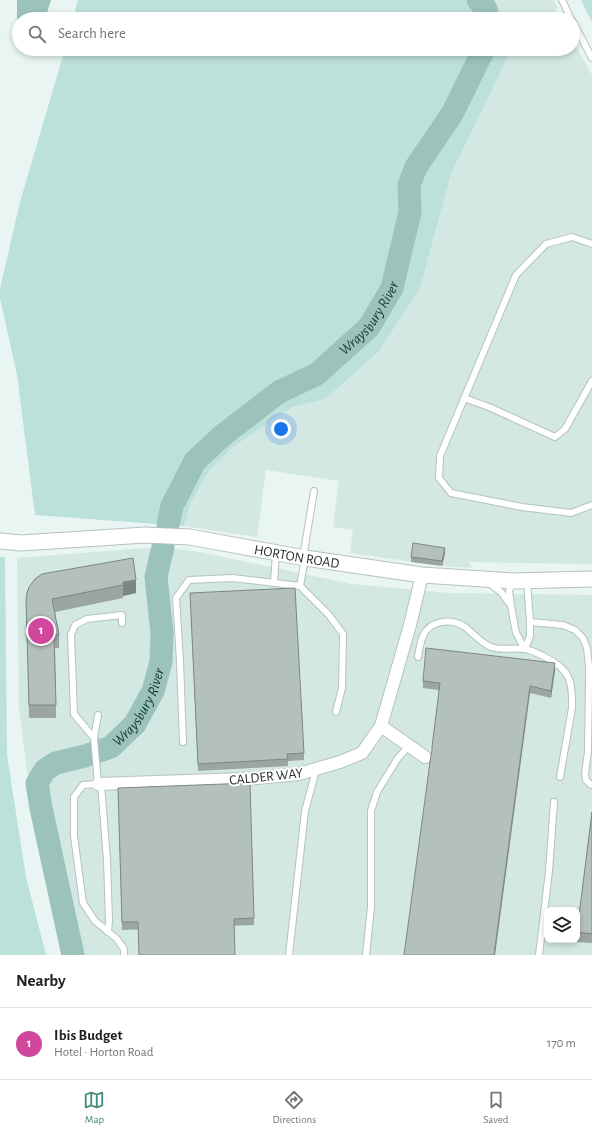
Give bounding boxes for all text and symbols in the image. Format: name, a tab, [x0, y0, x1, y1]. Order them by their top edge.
search box	[12, 12, 580, 56]
icon: search	[26, 23, 48, 45]
text: Search here	[58, 26, 126, 41]
water label: Wraysbury River	[337, 279, 401, 358]
your location	[271, 419, 291, 439]
street label: HORTON ROAD	[253, 543, 340, 571]
pin: 1	[28, 616, 54, 646]
water label: Wraysbury River	[110, 666, 167, 749]
street label: CALDER WAY	[229, 766, 304, 788]
map controls	[544, 907, 580, 943]
button: layers	[544, 907, 580, 943]
text: Nearby	[16, 972, 66, 989]
text: Ibis Budget	[54, 1028, 122, 1043]
text: 1	[27, 1037, 31, 1050]
text: 170 m	[547, 1037, 576, 1050]
text: Hotel · Horton Road	[54, 1046, 153, 1059]
tab: Map	[83, 1089, 105, 1126]
tab: Directions	[272, 1089, 316, 1126]
tab: Saved	[483, 1089, 508, 1126]

